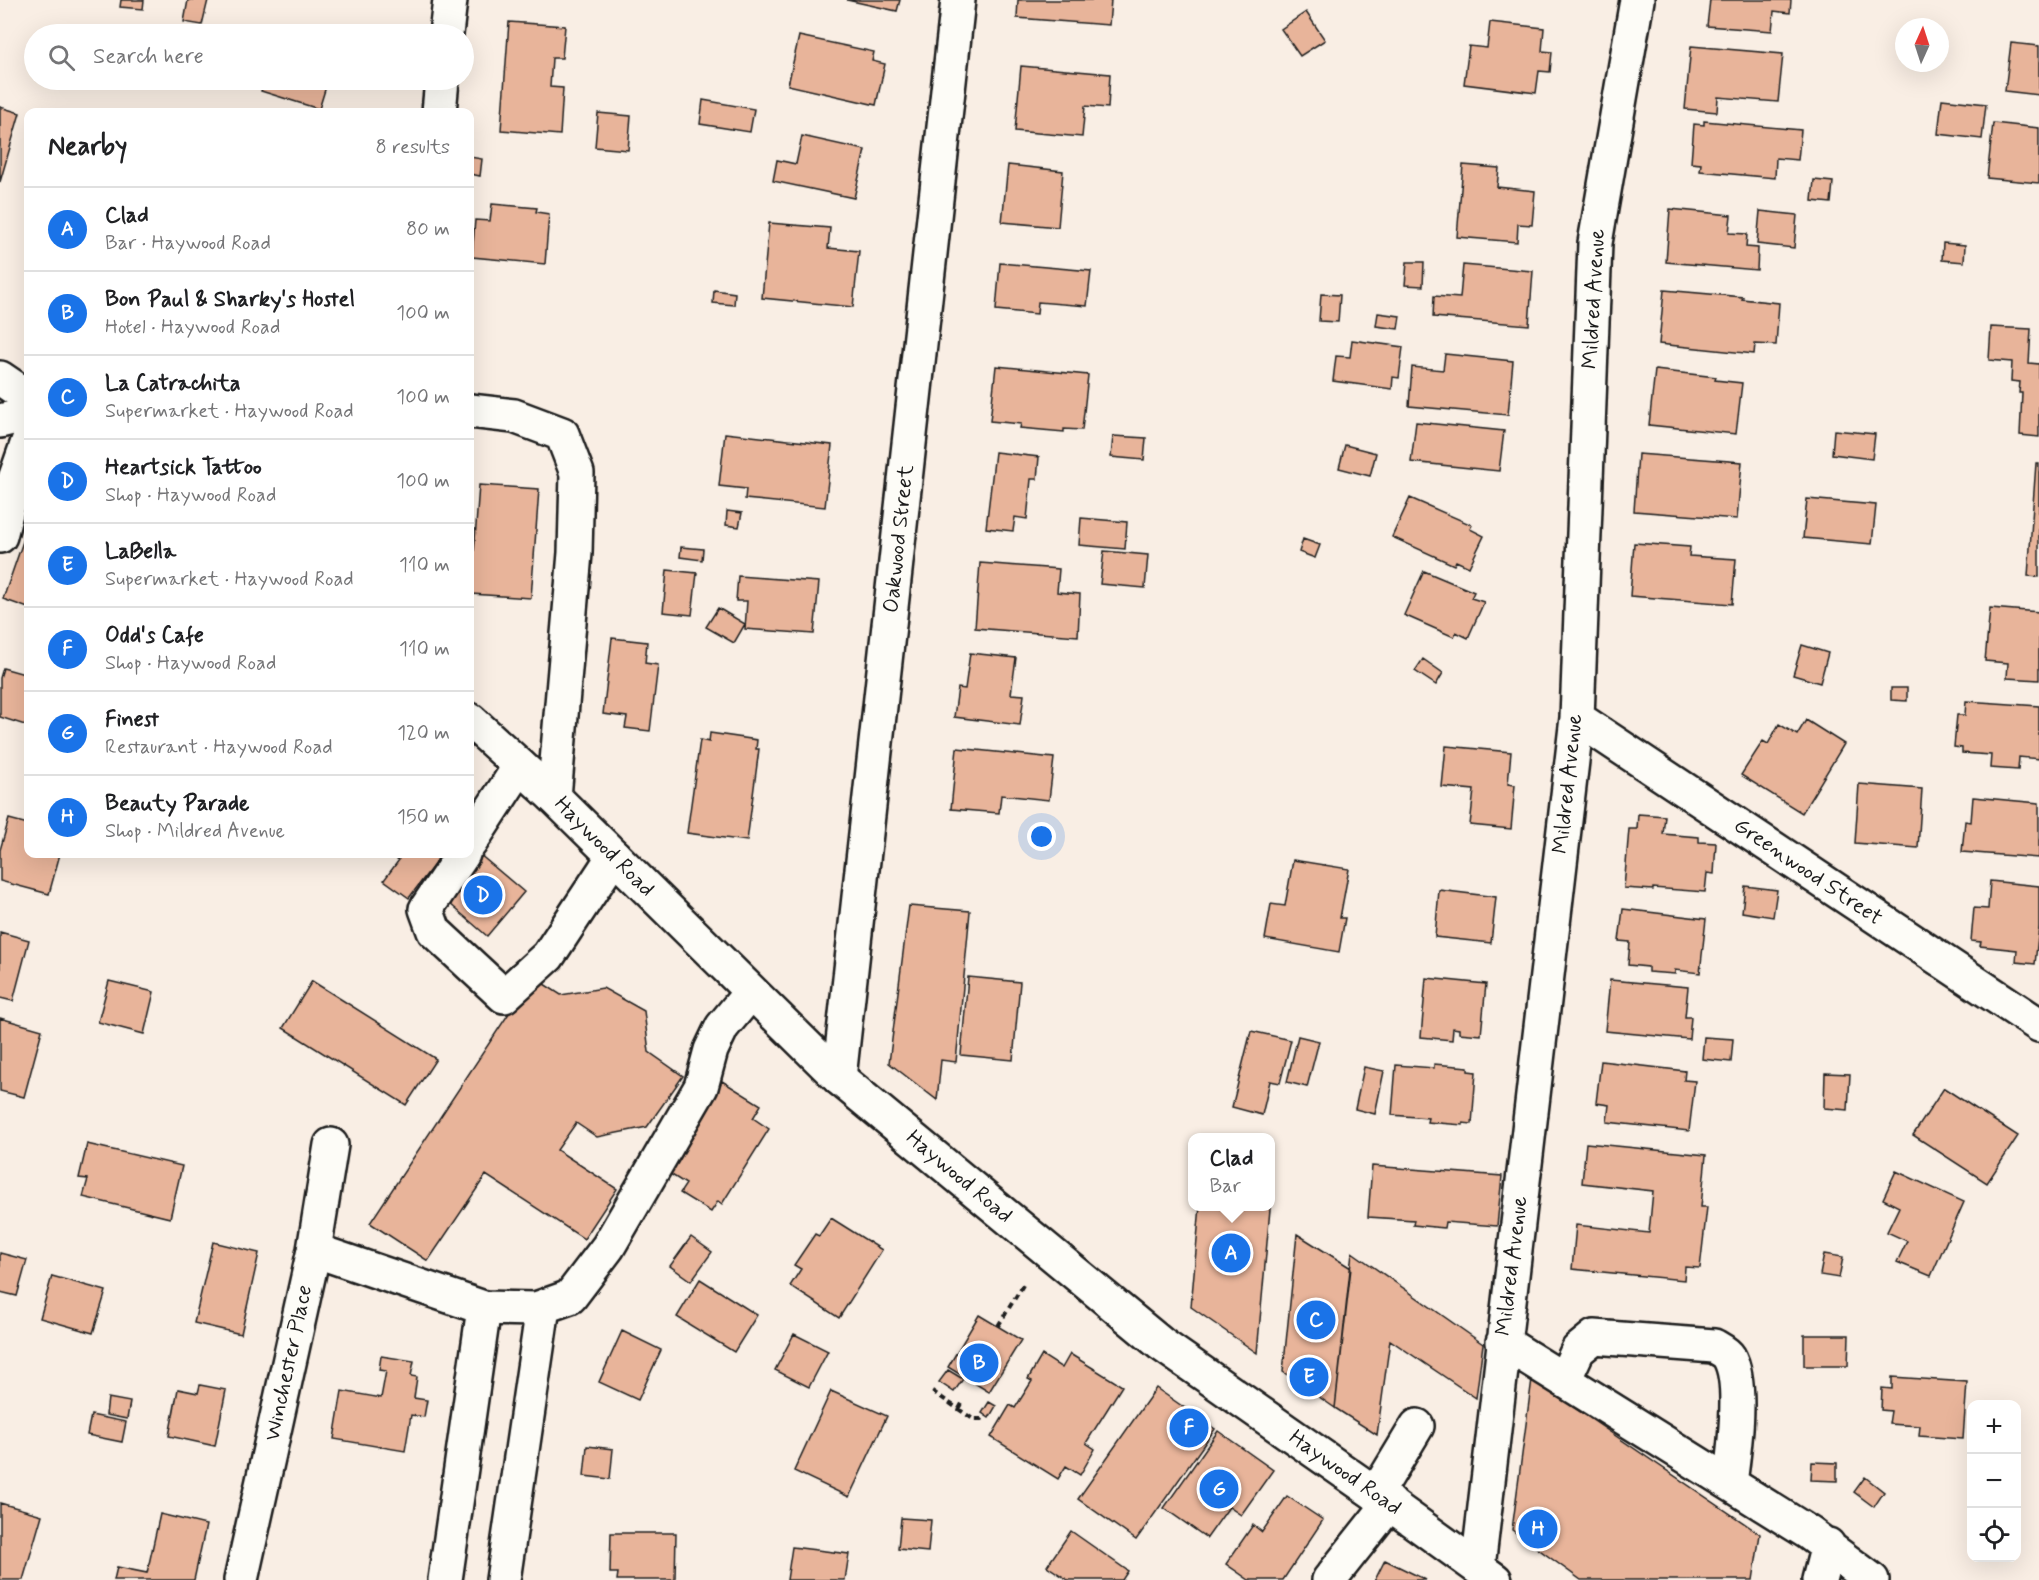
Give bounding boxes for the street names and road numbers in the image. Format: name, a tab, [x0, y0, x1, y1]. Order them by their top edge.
street label: Mildred Avenue	[1576, 228, 1612, 370]
street label: Oakwood Street	[877, 463, 921, 614]
street label: Mildred Avenue	[1547, 713, 1589, 855]
street label: Haywood Road	[548, 791, 660, 903]
street label: Greenwood Street	[1728, 812, 1888, 932]
street label: Haywood Road	[900, 1124, 1018, 1230]
street label: Mildred Avenue	[1490, 1194, 1534, 1338]
street label: Winchester Place	[259, 1282, 319, 1444]
street label: Haywood Road	[1283, 1424, 1407, 1522]

